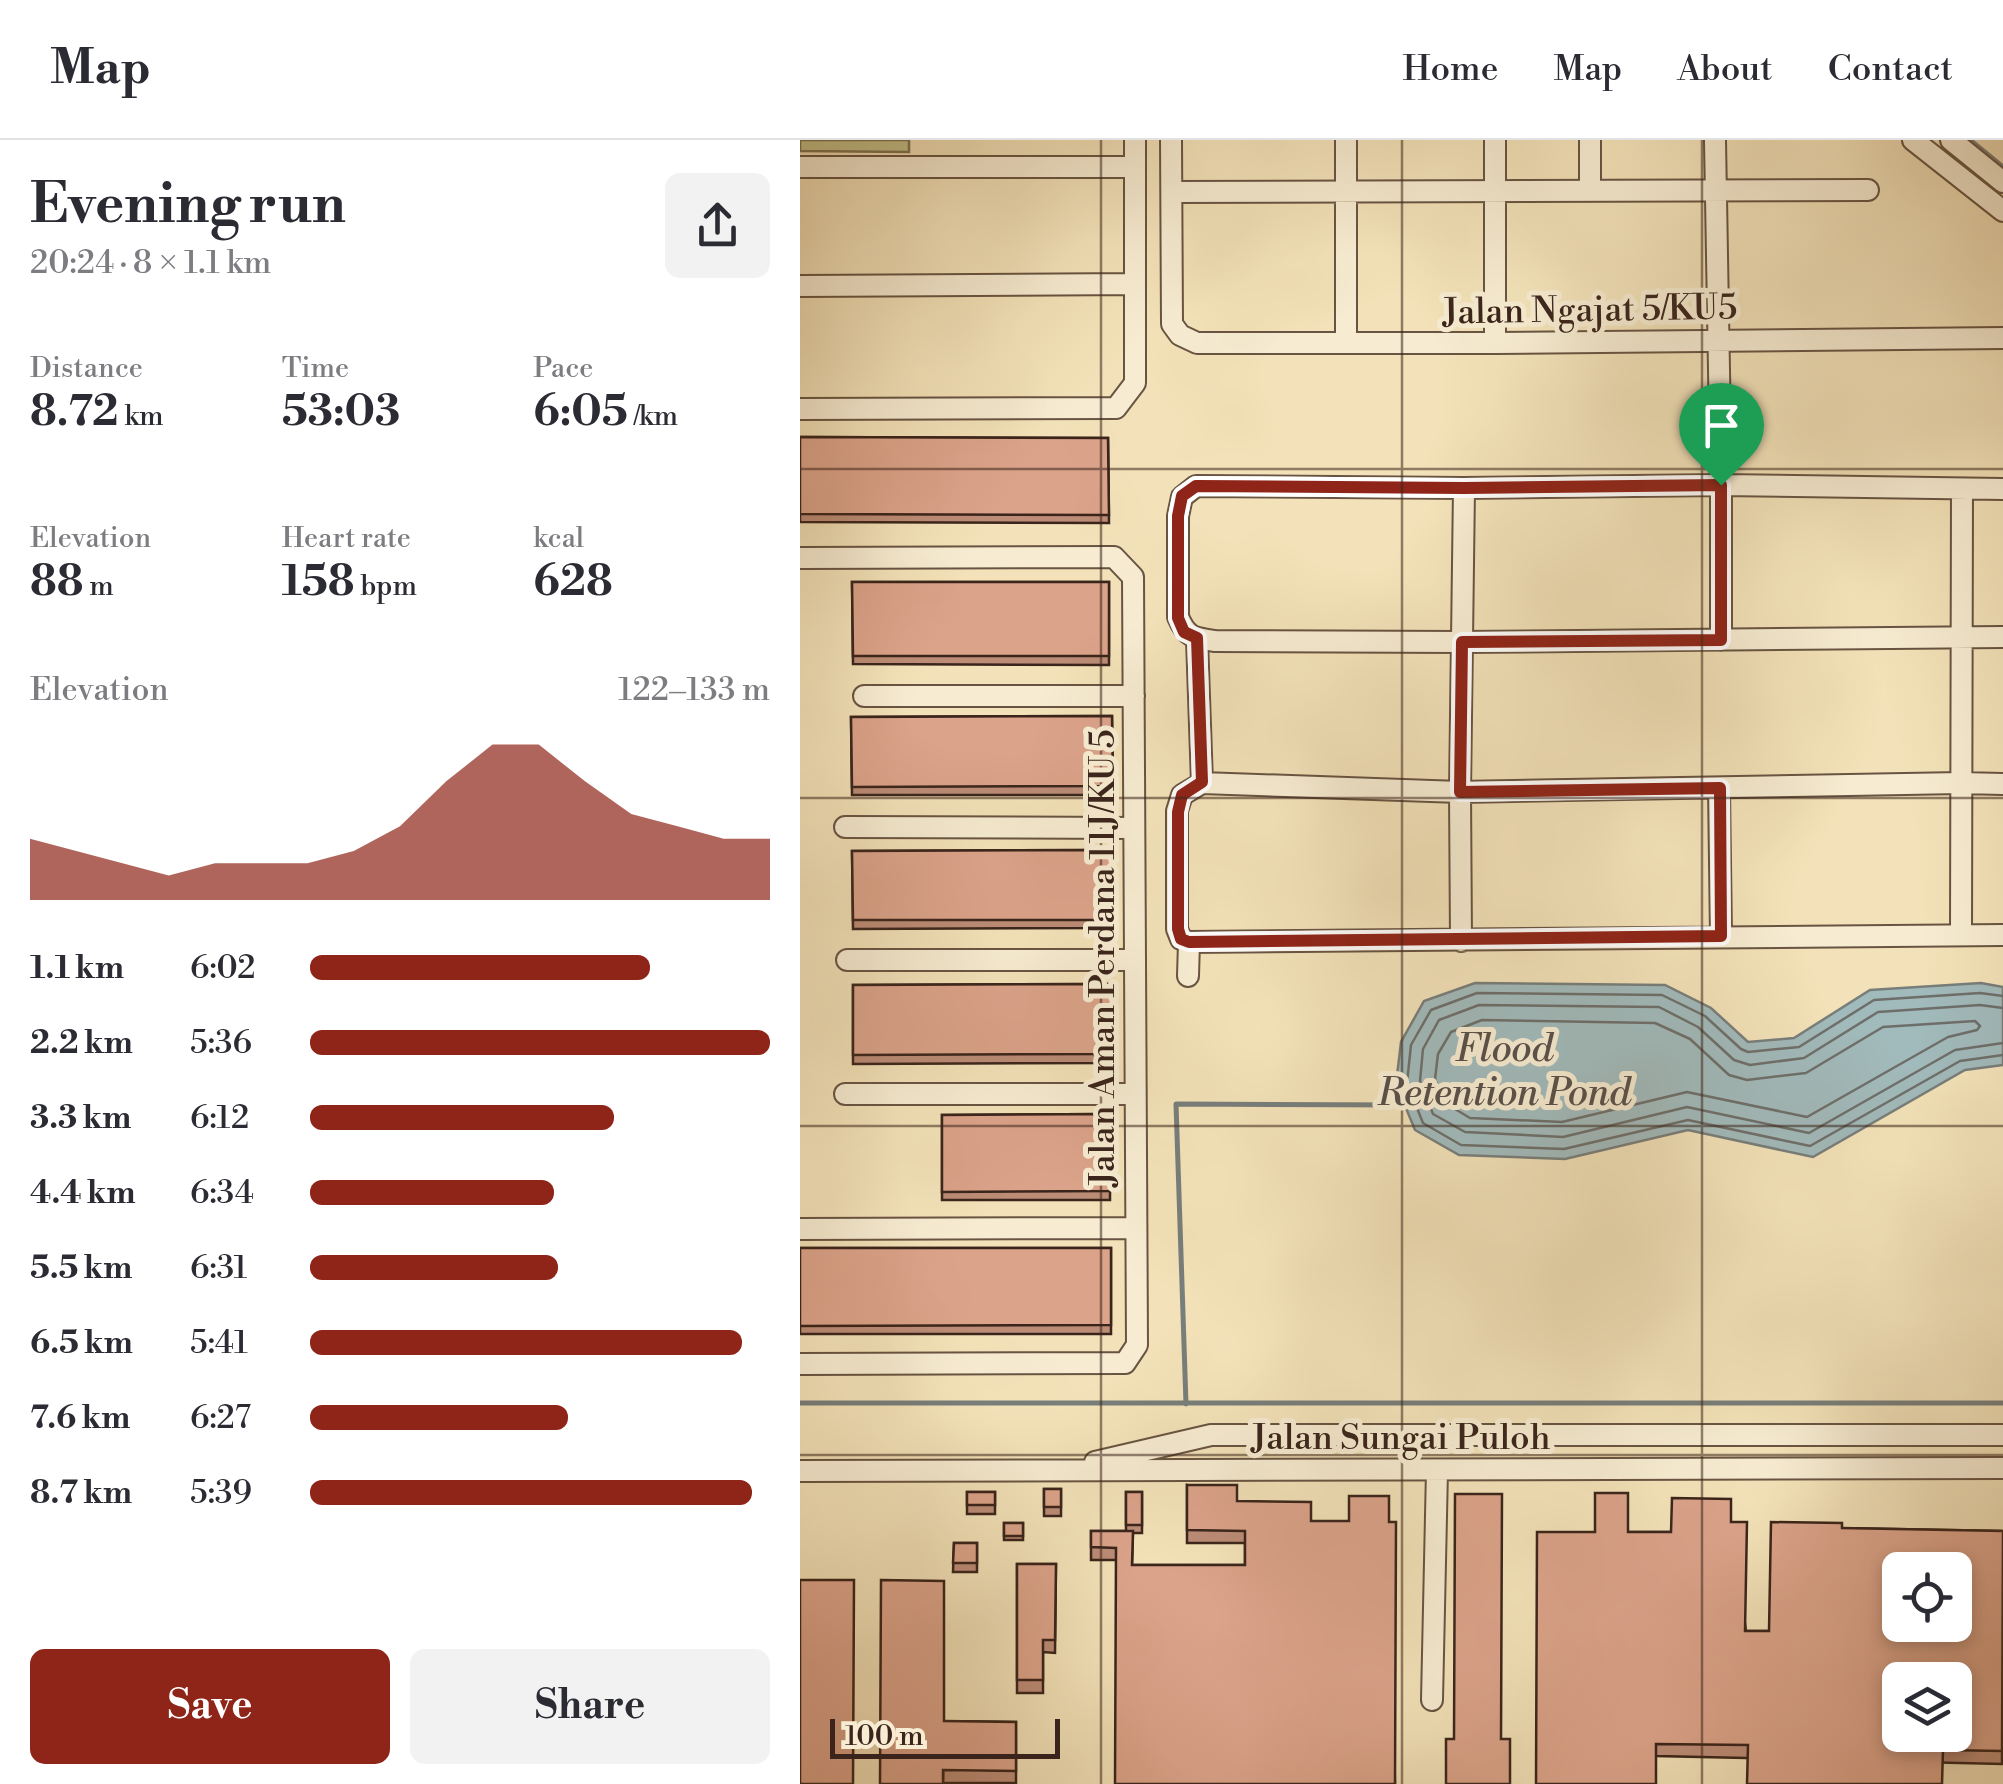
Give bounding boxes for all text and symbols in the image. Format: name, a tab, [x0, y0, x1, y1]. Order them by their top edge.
text: Map	[50, 39, 151, 99]
text: Home	[1402, 48, 1498, 91]
text: Map	[1553, 48, 1622, 91]
text: About	[1677, 48, 1773, 91]
text: Contact	[1828, 48, 1953, 91]
text: Evening run	[30, 171, 346, 240]
button: share	[665, 173, 770, 278]
text: 20:24 · 8 × 1.1 km	[30, 243, 271, 283]
street label: Jalan Ngajat 5/KU5	[1440, 286, 1738, 335]
text: Distance	[30, 351, 143, 386]
text: Time	[282, 351, 349, 386]
text: Pace	[533, 351, 593, 386]
pin	[1679, 383, 1764, 486]
text: 8.72	[30, 386, 119, 439]
text: 53:03	[282, 386, 400, 439]
text: 6:05	[533, 386, 628, 439]
icon: arrive	[1694, 398, 1749, 453]
text: km	[119, 399, 164, 434]
text: /km	[628, 399, 678, 434]
text: Elevation	[30, 521, 151, 556]
text: Heart rate	[282, 521, 411, 556]
text: kcal	[533, 521, 584, 556]
text: 88	[30, 556, 84, 609]
text: 158	[282, 556, 355, 609]
text: 628	[533, 556, 613, 609]
text: m	[84, 569, 114, 604]
text: bpm	[355, 569, 417, 604]
text: Elevation	[30, 670, 169, 710]
text: 122–133 m	[618, 670, 770, 710]
street label: Jalan Aman Perdana 11J/KU 5	[1082, 729, 1125, 1189]
text: 1.1 km	[30, 948, 124, 988]
text: 6:02	[190, 948, 256, 988]
text: 2.2 km	[30, 1023, 133, 1063]
text: 5:36	[190, 1023, 252, 1063]
water label: Flood Retention Pond	[1377, 1026, 1632, 1117]
text: 3.3 km	[30, 1098, 131, 1138]
text: 6:12	[190, 1098, 249, 1138]
text: 4.4 km	[30, 1173, 136, 1213]
text: 6:34	[190, 1173, 254, 1213]
text: 5.5 km	[30, 1248, 132, 1288]
text: 6:31	[190, 1248, 247, 1288]
text: 6.5 km	[30, 1323, 133, 1363]
text: 5:41	[190, 1323, 248, 1363]
text: 7.6 km	[30, 1398, 130, 1438]
text: 6:27	[190, 1398, 251, 1438]
street label: Jalan Sungai Puloh	[1249, 1417, 1551, 1460]
text: 8.7 km	[30, 1473, 132, 1513]
text: 5:39	[190, 1473, 252, 1513]
map controls	[1882, 1552, 1972, 1752]
button: locate	[1882, 1552, 1972, 1642]
button: Save	[30, 1649, 390, 1764]
button: Share	[410, 1649, 770, 1764]
button: layers	[1882, 1662, 1972, 1752]
scale bar	[830, 1714, 1060, 1758]
text: 100 m	[845, 1719, 924, 1754]

